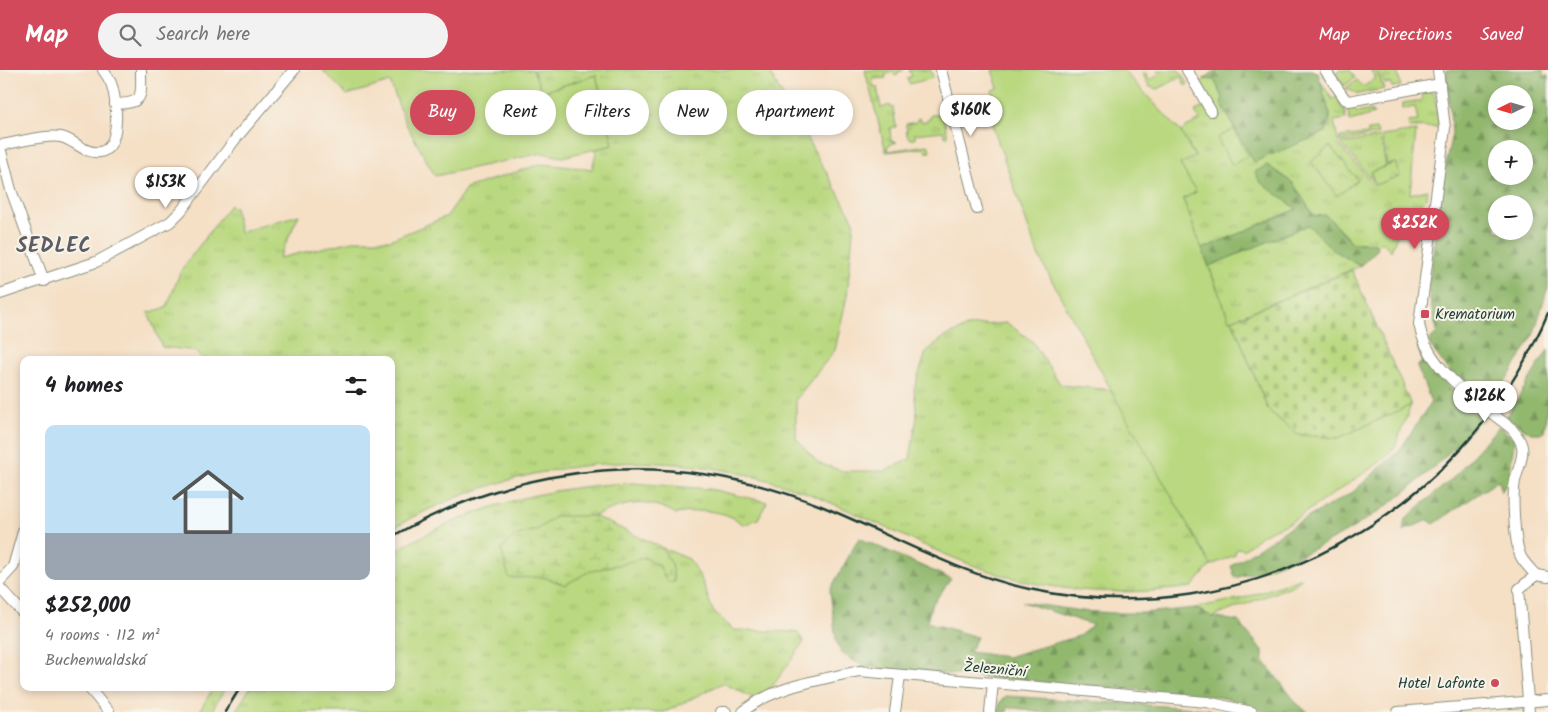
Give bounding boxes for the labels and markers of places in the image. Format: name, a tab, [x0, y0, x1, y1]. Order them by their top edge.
pin: $160K	[936, 94, 1006, 137]
pin: $153K	[131, 166, 201, 209]
pin: $252K	[1380, 208, 1450, 250]
place label: Krematorium	[1435, 303, 1515, 327]
marker: Krematorium	[1419, 308, 1431, 320]
pin: $126K	[1450, 380, 1520, 423]
place label: Hotel Lafonte	[1398, 672, 1485, 696]
marker: Hotel Lafonte	[1489, 677, 1501, 689]

